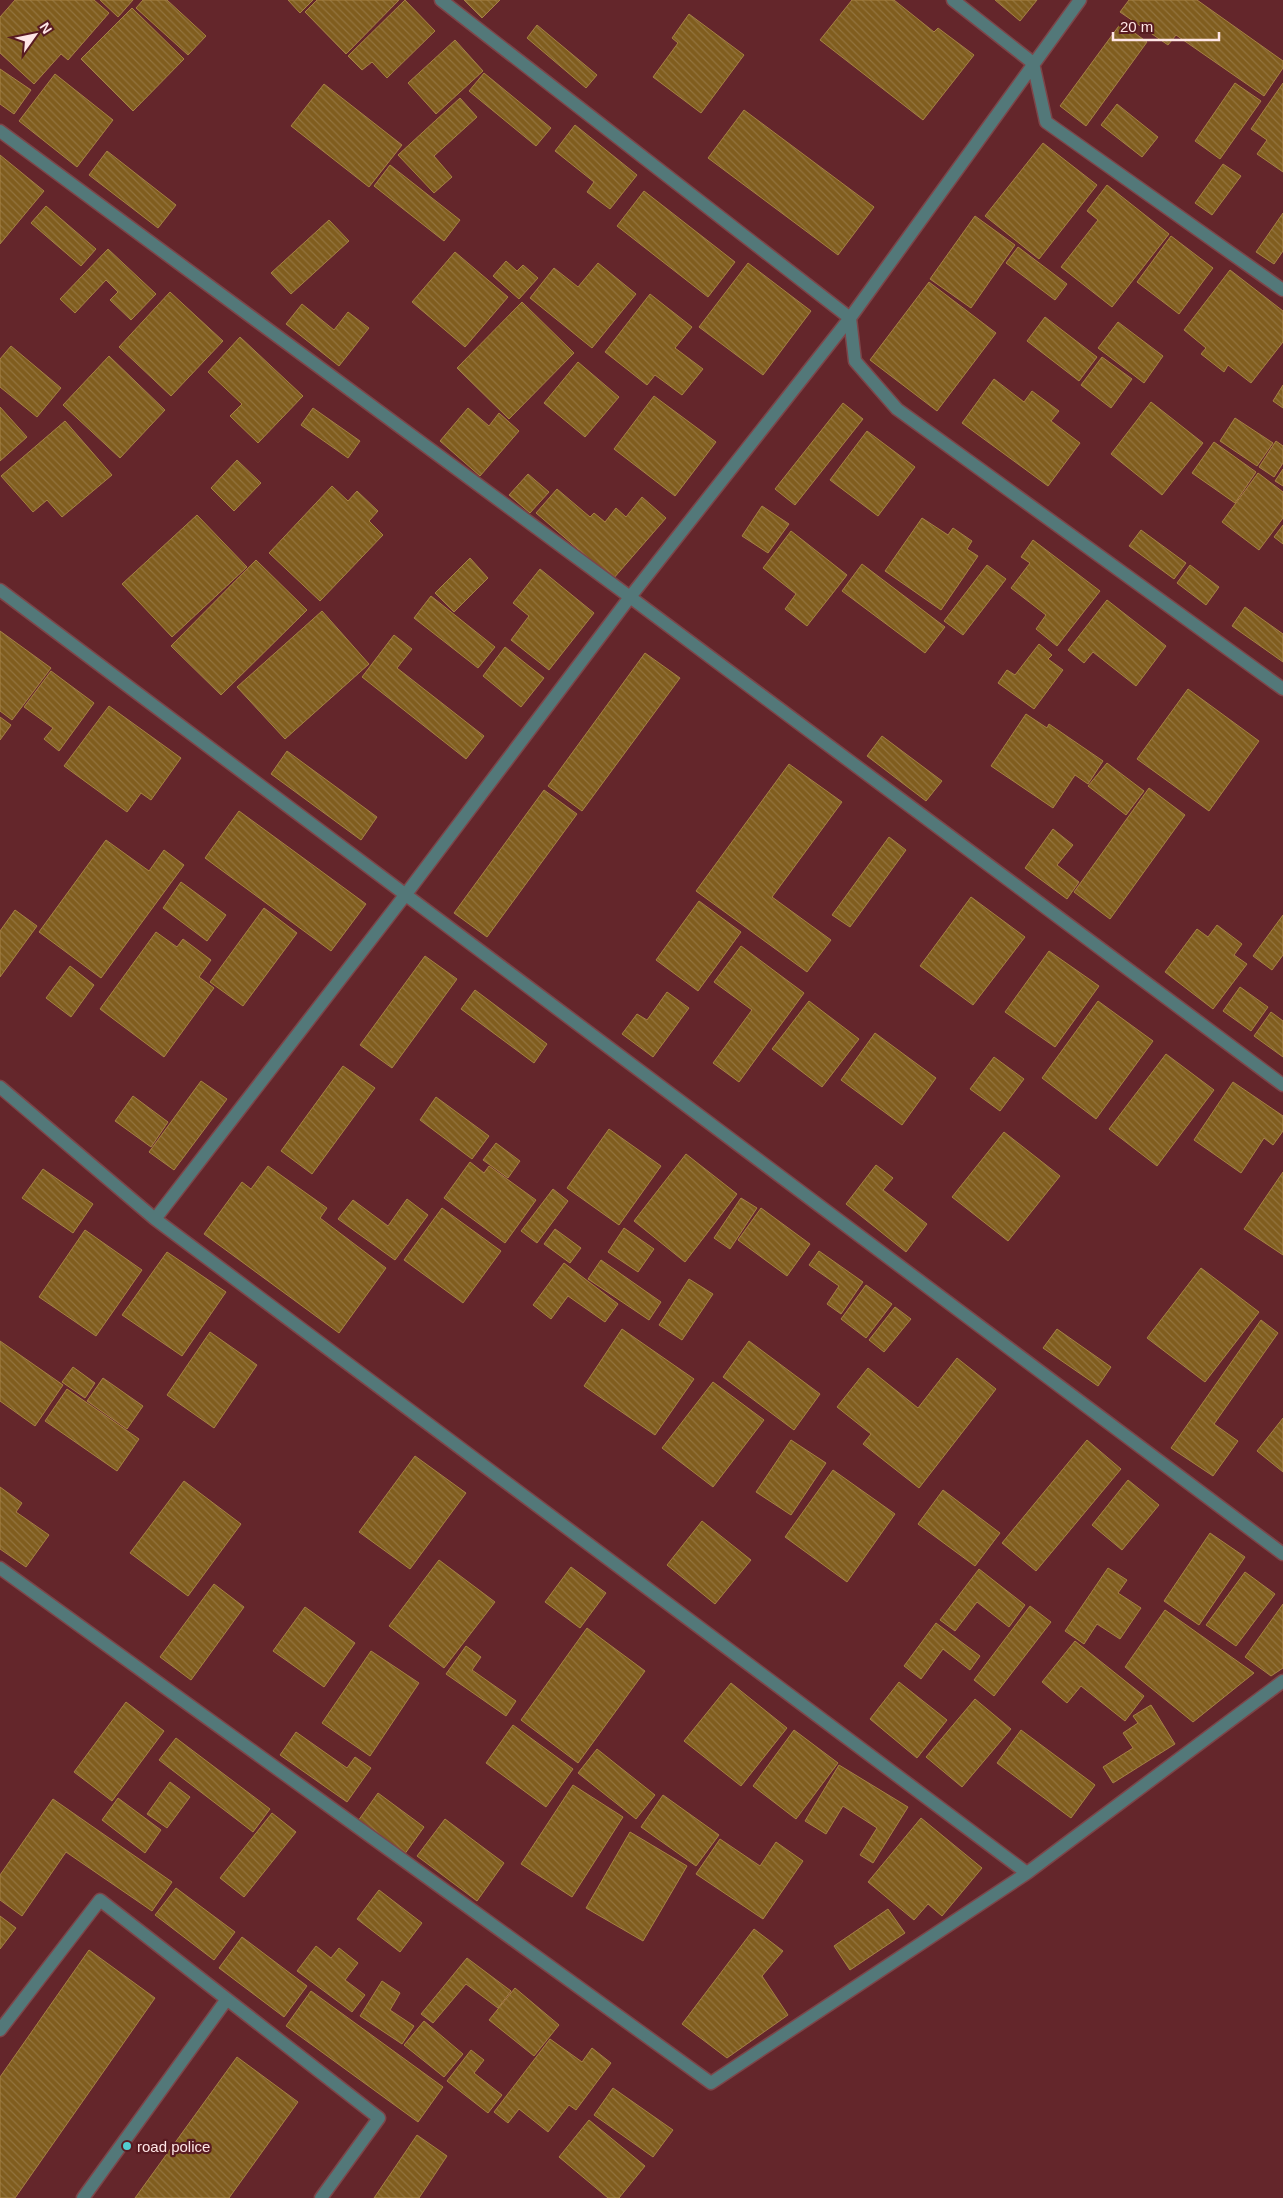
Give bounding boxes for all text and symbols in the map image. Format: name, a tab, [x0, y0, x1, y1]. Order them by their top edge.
north arrow	[10, 10, 60, 60]
scale bar	[1113, 10, 1219, 42]
text: 20 m	[1120, 18, 1153, 35]
text: N	[36, 19, 55, 37]
place label: road police	[137, 2138, 210, 2155]
marker: road police	[121, 2140, 133, 2152]

